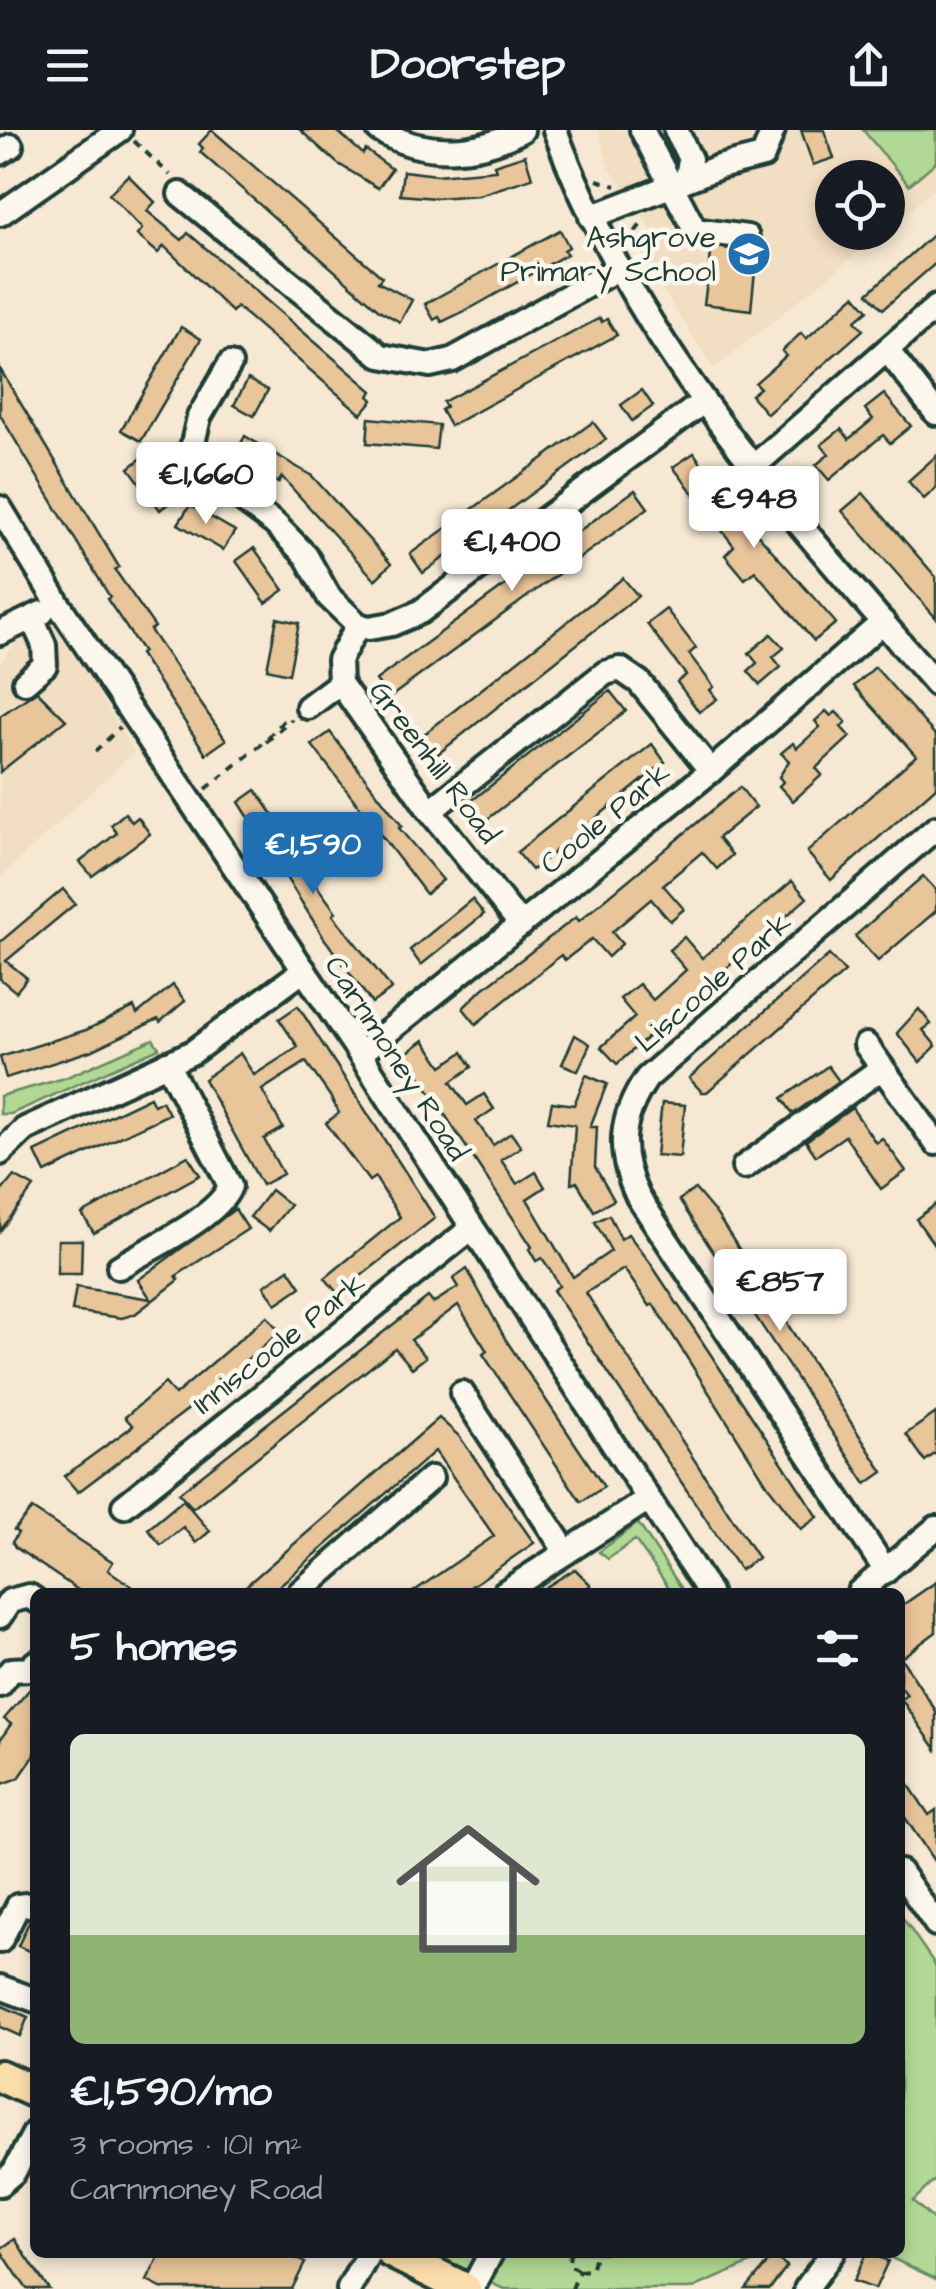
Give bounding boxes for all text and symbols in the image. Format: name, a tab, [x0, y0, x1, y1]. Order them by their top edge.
text: Doorstep	[371, 34, 565, 96]
icon: menu	[40, 38, 95, 93]
icon: share	[841, 38, 896, 93]
map controls	[815, 160, 905, 250]
button: locate	[815, 160, 905, 250]
place label: Ashgrove Primary School	[501, 217, 716, 294]
school or university icon: Ashgrove Primary School	[726, 231, 772, 277]
pin: €1,660	[125, 442, 287, 527]
text: €1,660	[158, 452, 254, 497]
pin: €948	[695, 466, 813, 551]
text: €948	[711, 476, 797, 521]
pin: €1,400	[431, 509, 593, 594]
text: €1,400	[463, 519, 561, 564]
street label: Greenhill Road	[359, 672, 510, 853]
street label: Coole Park	[531, 753, 680, 885]
pin: €1,590	[232, 812, 394, 897]
text: €1,590	[265, 822, 361, 867]
street label: Liscoole Park	[626, 903, 801, 1063]
street label: Carnmoney Road	[313, 948, 478, 1170]
pin: €857	[721, 1249, 839, 1334]
text: €857	[736, 1259, 824, 1304]
street label: Inniscoole Park	[184, 1263, 375, 1425]
text: 5 homes	[70, 1619, 237, 1677]
icon: filters	[810, 1621, 865, 1676]
icon: home	[378, 1799, 558, 1979]
text: €1,590/mo	[70, 2064, 272, 2122]
text: 3 rooms · 101 m²	[70, 2122, 302, 2167]
text: Carnmoney Road	[70, 2167, 323, 2212]

